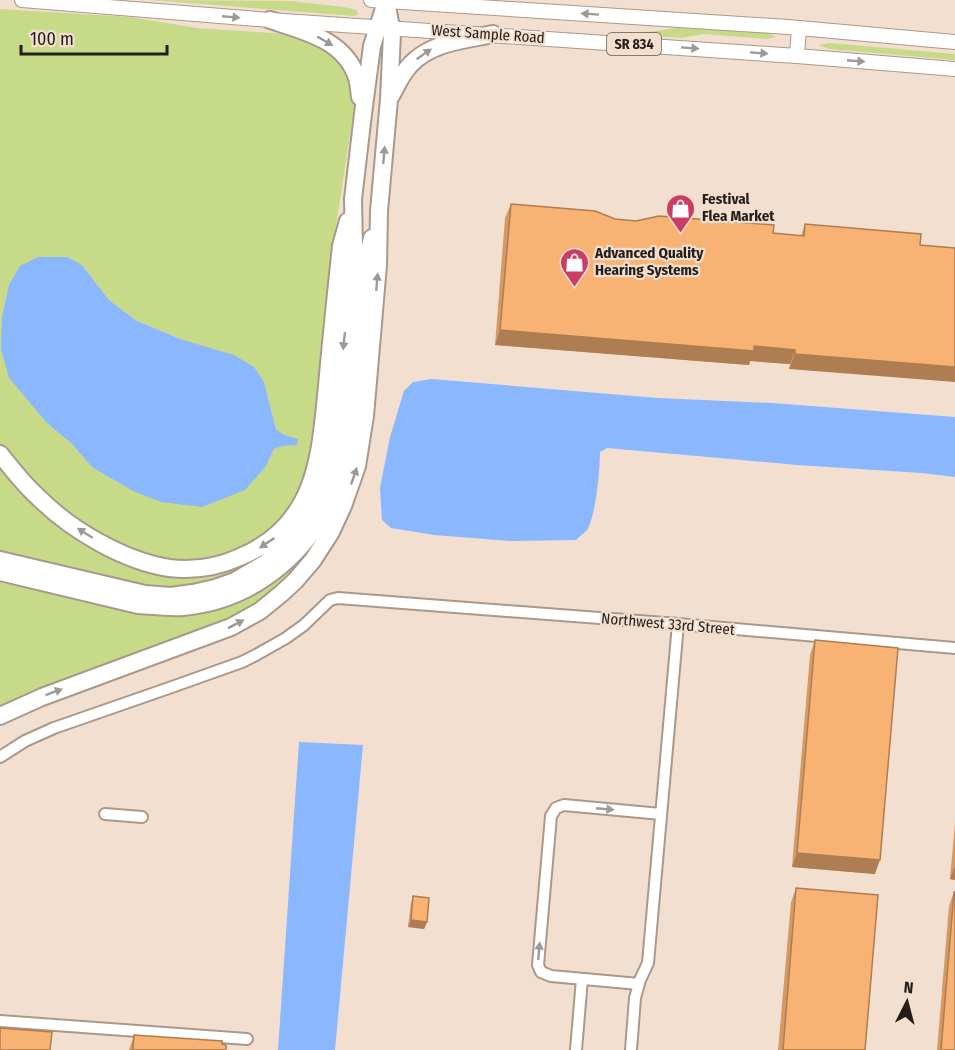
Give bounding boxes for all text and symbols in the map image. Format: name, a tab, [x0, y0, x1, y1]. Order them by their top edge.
one-way arrow	[580, 9, 599, 19]
one-way arrow	[221, 12, 240, 21]
scale bar	[21, 18, 166, 56]
street label: West Sample Road	[431, 21, 545, 47]
text: 100 m	[30, 28, 74, 50]
road number: SR 834	[607, 33, 661, 55]
one-way arrow	[317, 36, 334, 46]
one-way arrow	[680, 43, 699, 53]
one-way arrow	[749, 48, 768, 58]
one-way arrow	[416, 49, 432, 60]
one-way arrow	[846, 56, 865, 66]
one-way arrow	[379, 146, 389, 165]
place label: Festival Flea Market	[702, 190, 775, 225]
shop icon: Festival Flea Market	[665, 192, 697, 234]
place label: Advanced Quality Hearing Systems	[594, 244, 704, 279]
shop icon: Advanced Quality Hearing Systems	[558, 246, 590, 288]
one-way arrow	[372, 273, 382, 292]
one-way arrow	[339, 332, 349, 351]
one-way arrow	[350, 467, 359, 485]
one-way arrow	[77, 527, 93, 538]
one-way arrow	[259, 537, 275, 548]
street label: Northwest 33rd Street	[601, 609, 736, 639]
one-way arrow	[228, 619, 245, 629]
one-way arrow	[45, 687, 63, 697]
one-way arrow	[596, 804, 615, 814]
one-way arrow	[534, 941, 544, 960]
north arrow	[877, 972, 937, 1032]
text: N	[903, 978, 914, 998]

